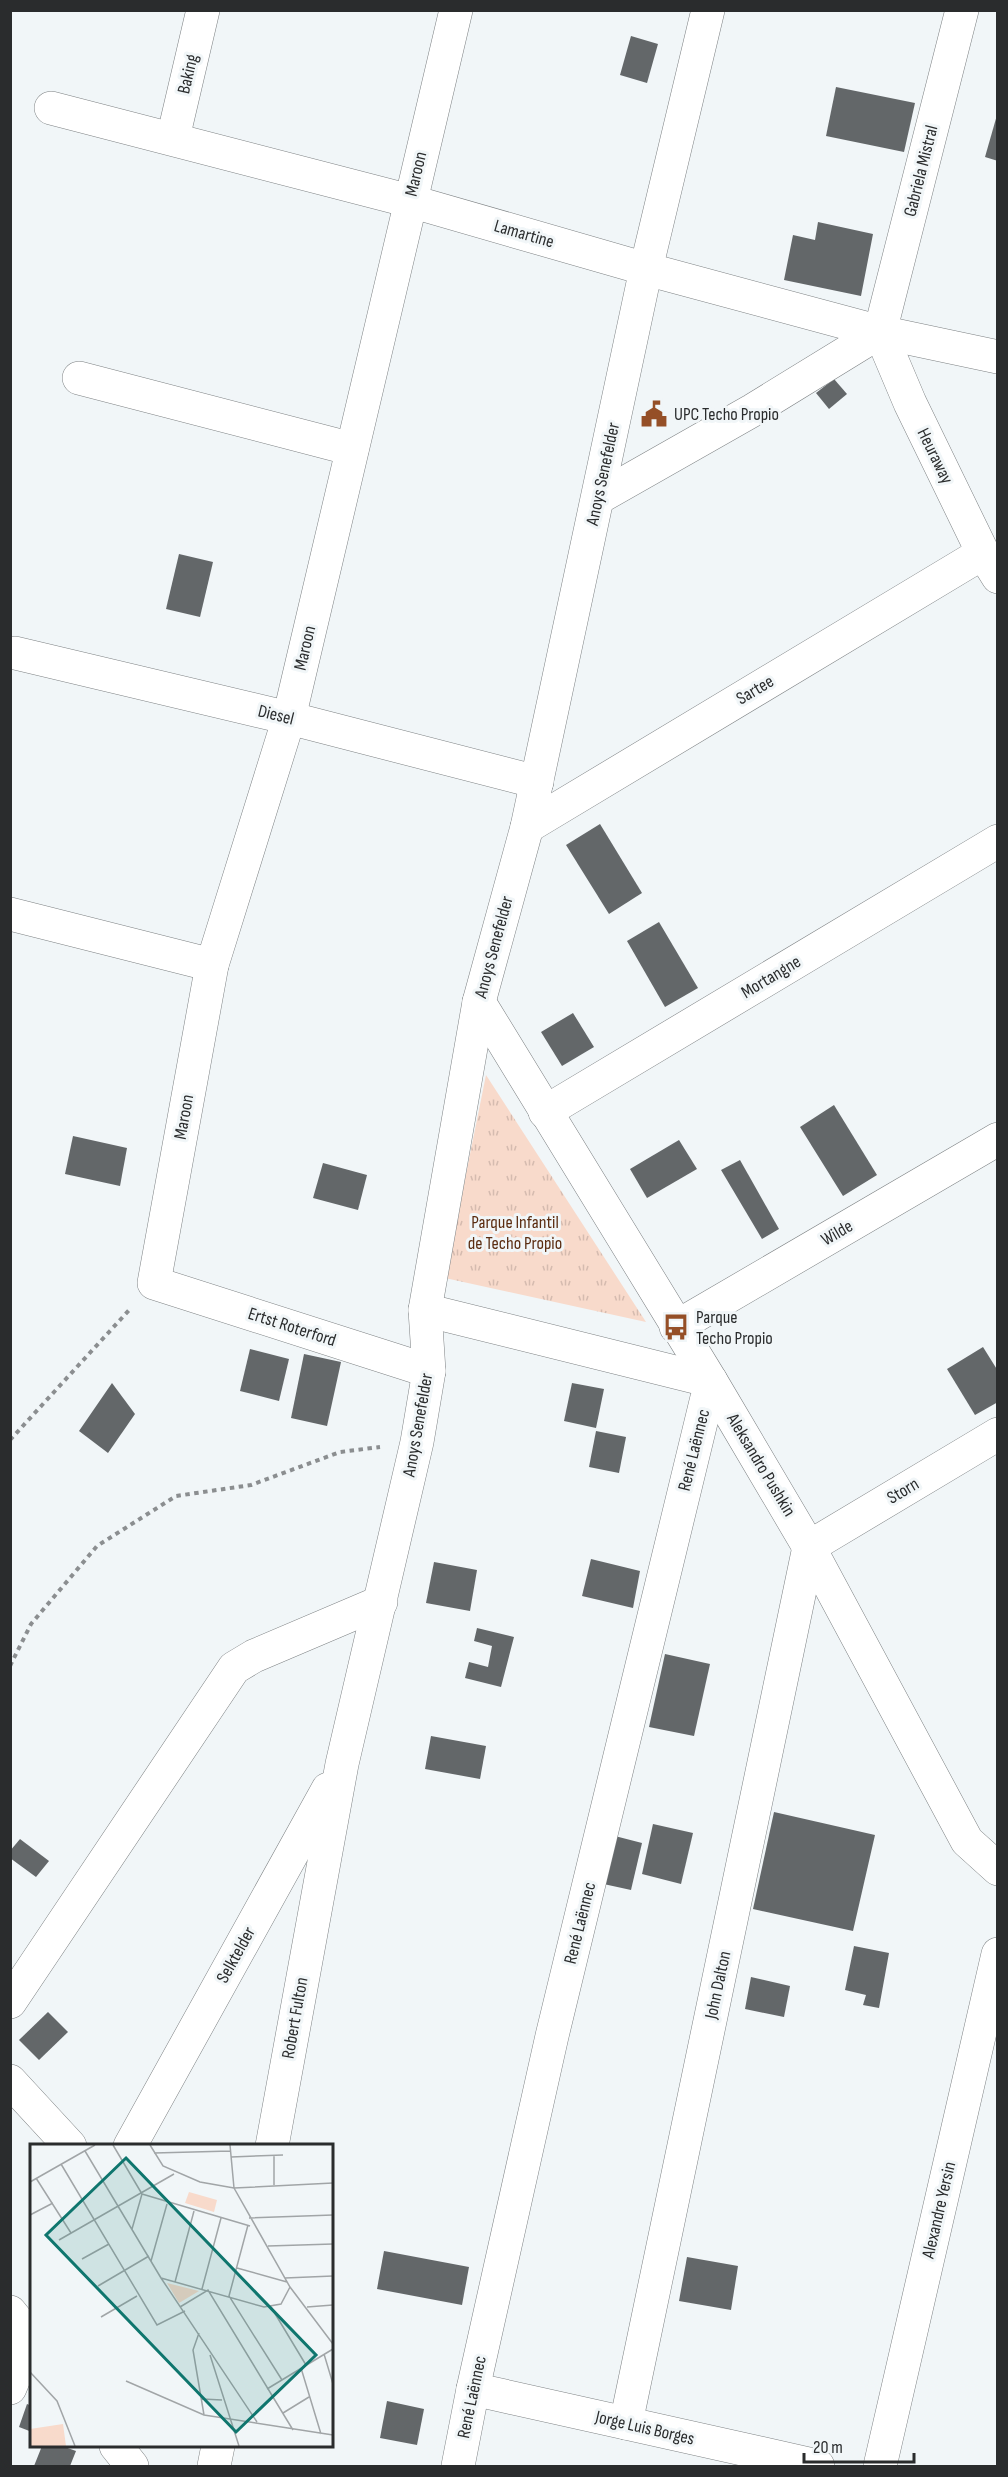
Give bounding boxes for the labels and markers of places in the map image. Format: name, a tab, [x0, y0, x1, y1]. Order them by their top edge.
public building icon: UPC Techo Propio	[639, 399, 669, 429]
place label: UPC Techo Propio	[674, 404, 779, 425]
place label: Parque Techo Propio	[696, 1307, 773, 1349]
bus stop icon: Parque Techo Propio	[661, 1312, 691, 1342]

